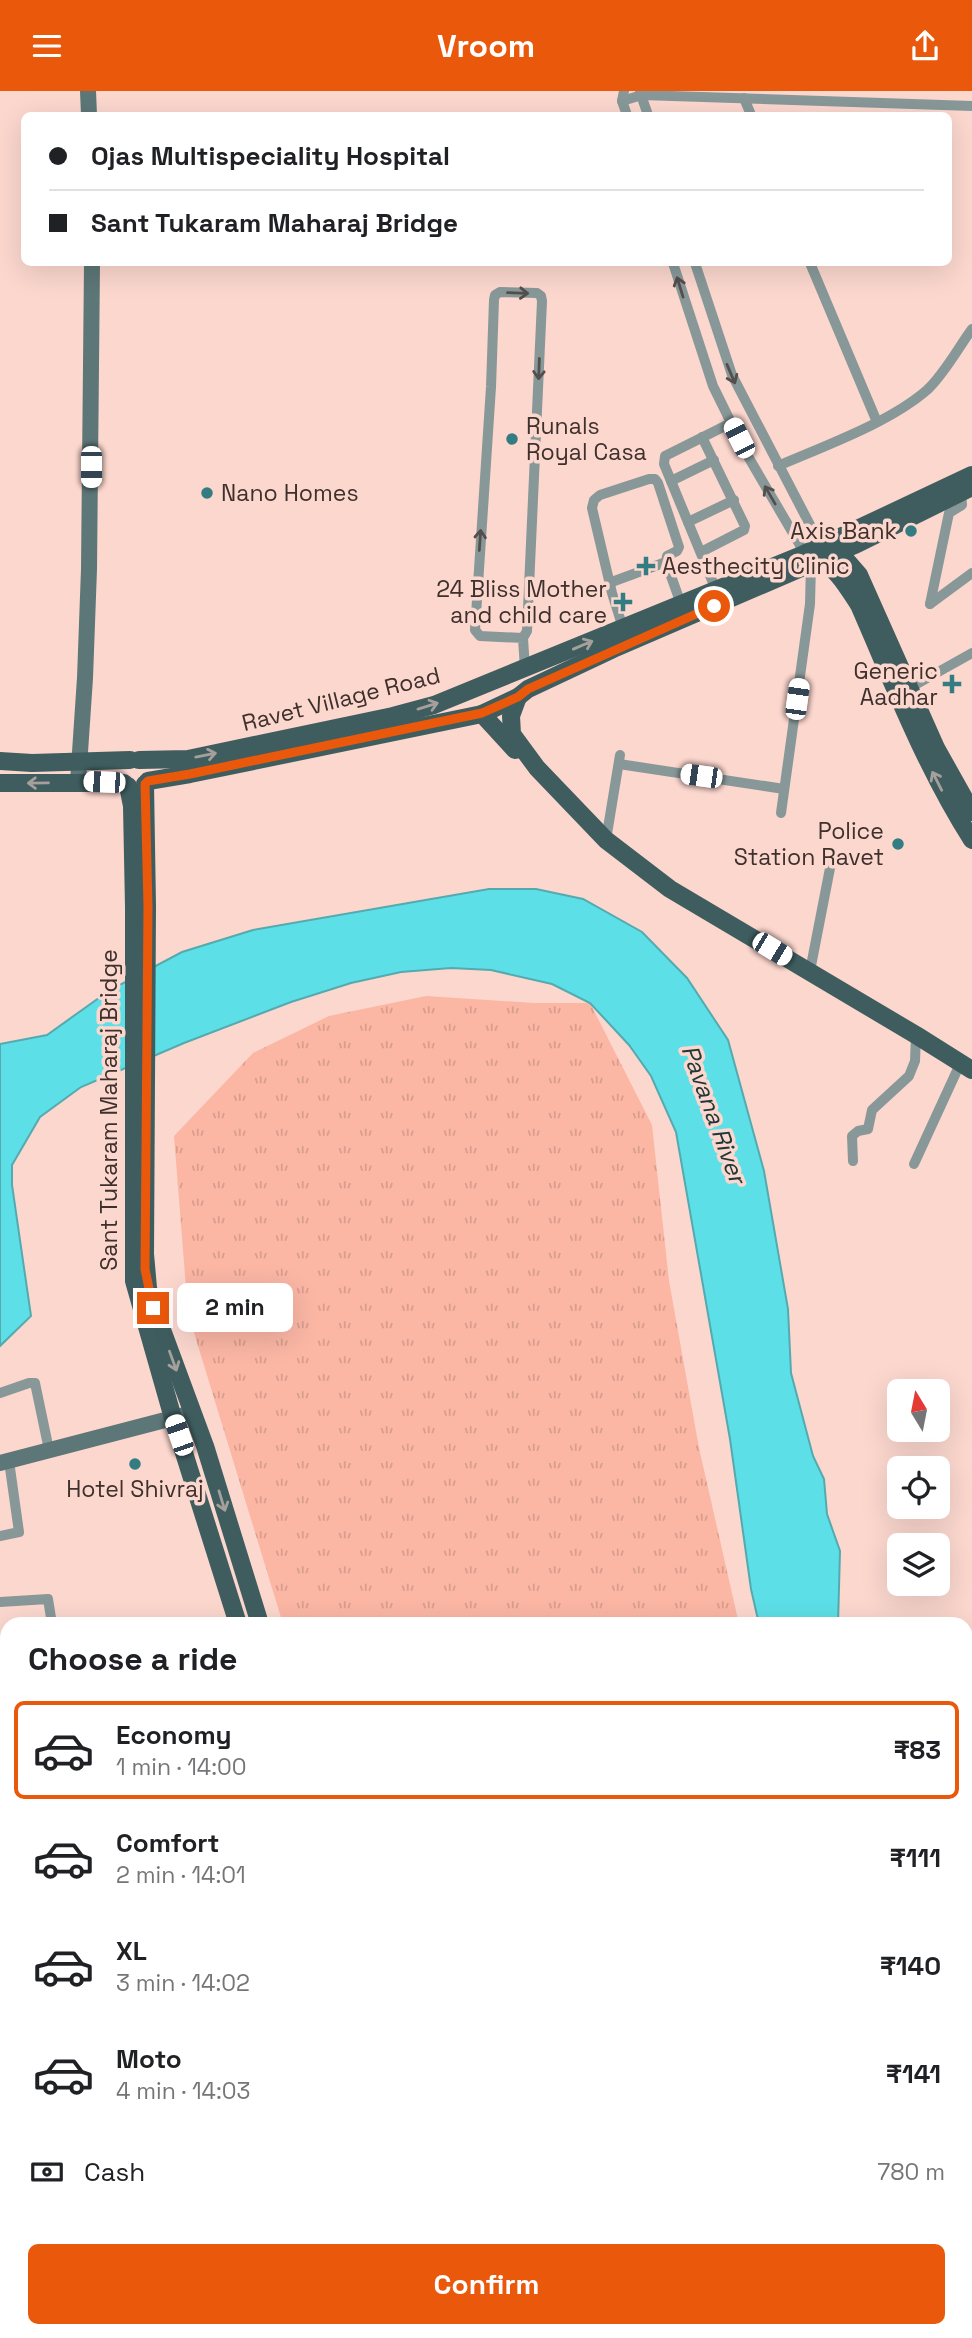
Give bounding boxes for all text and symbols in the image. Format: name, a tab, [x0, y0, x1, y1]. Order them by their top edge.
text: Vroom	[437, 26, 535, 66]
icon: menu	[28, 27, 66, 65]
icon: share	[906, 27, 944, 65]
text: Ojas Multispeciality Hospital	[91, 139, 450, 173]
text: Sant Tukaram Maharaj Bridge	[91, 206, 458, 240]
one-way arrow	[673, 276, 686, 298]
one-way arrow	[507, 286, 530, 299]
one-way arrow	[533, 358, 546, 381]
one-way arrow	[726, 363, 739, 384]
place label: Runals Royal Casa	[526, 411, 647, 467]
car	[721, 415, 758, 461]
marker: Runals Royal Casa	[504, 431, 520, 447]
car	[81, 446, 102, 488]
place label: Nano Homes	[221, 478, 359, 508]
marker: Nano Homes	[199, 485, 215, 501]
one-way arrow	[763, 485, 777, 505]
place label: Axis Bank	[790, 516, 897, 546]
marker: Axis Bank	[903, 523, 919, 539]
one-way arrow	[474, 529, 487, 552]
place label: Aesthecity Clinic	[662, 551, 850, 581]
marker: Aesthecity Clinic	[636, 556, 656, 576]
place label: 24 Bliss Mother and child care	[436, 574, 607, 630]
route start	[698, 590, 730, 622]
marker: 24 Bliss Mother and child care	[613, 592, 633, 612]
one-way arrow	[571, 638, 593, 651]
place label: Generic Aadhar	[853, 656, 938, 712]
street label: Ravet Village Road	[239, 660, 443, 738]
marker: Generic Aadhar	[944, 676, 960, 692]
car	[784, 677, 811, 721]
one-way arrow	[417, 699, 439, 711]
one-way arrow	[194, 748, 217, 761]
car	[679, 763, 724, 789]
car	[83, 771, 126, 793]
one-way arrow	[930, 771, 944, 792]
one-way arrow	[26, 776, 49, 789]
place label: Police Station Ravet	[734, 816, 884, 872]
marker: Police Station Ravet	[890, 836, 906, 852]
car	[749, 929, 796, 969]
street label: Sant Tukaram Maharaj Bridge	[94, 949, 124, 1271]
water label: Pavana River	[675, 1041, 754, 1190]
callout: 2 min	[178, 1283, 293, 1333]
route end	[137, 1292, 169, 1324]
text: 2 min	[205, 1292, 265, 1322]
one-way arrow	[167, 1349, 180, 1371]
north arrow	[887, 1379, 950, 1442]
map controls	[887, 1379, 950, 1596]
car	[163, 1412, 196, 1458]
marker: Hotel Shivraj	[127, 1456, 143, 1472]
button: locate	[887, 1456, 950, 1519]
place label: Hotel Shivraj	[66, 1474, 204, 1504]
one-way arrow	[217, 1489, 229, 1511]
button: layers	[887, 1533, 950, 1596]
text: Choose a ride	[28, 1639, 238, 1679]
text: Economy	[116, 1718, 232, 1752]
icon: car	[32, 1719, 95, 1782]
text: ₹83	[893, 1733, 941, 1767]
text: 1 min · 14:00	[116, 1752, 246, 1782]
text: Comfort	[116, 1826, 219, 1860]
icon: car	[32, 1827, 95, 1890]
text: ₹111	[890, 1841, 941, 1875]
text: 2 min · 14:01	[116, 1860, 246, 1890]
text: XL	[116, 1934, 147, 1968]
icon: car	[32, 1935, 95, 1998]
text: ₹140	[880, 1949, 941, 1983]
text: 3 min · 14:02	[116, 1968, 250, 1998]
text: Moto	[116, 2042, 182, 2076]
icon: car	[32, 2043, 95, 2106]
text: ₹141	[886, 2057, 941, 2091]
text: 4 min · 14:03	[116, 2076, 250, 2106]
icon: cash	[28, 2153, 66, 2191]
text: Cash	[84, 2155, 145, 2189]
text: 780 m	[877, 2157, 945, 2187]
button: Confirm	[28, 2244, 945, 2324]

